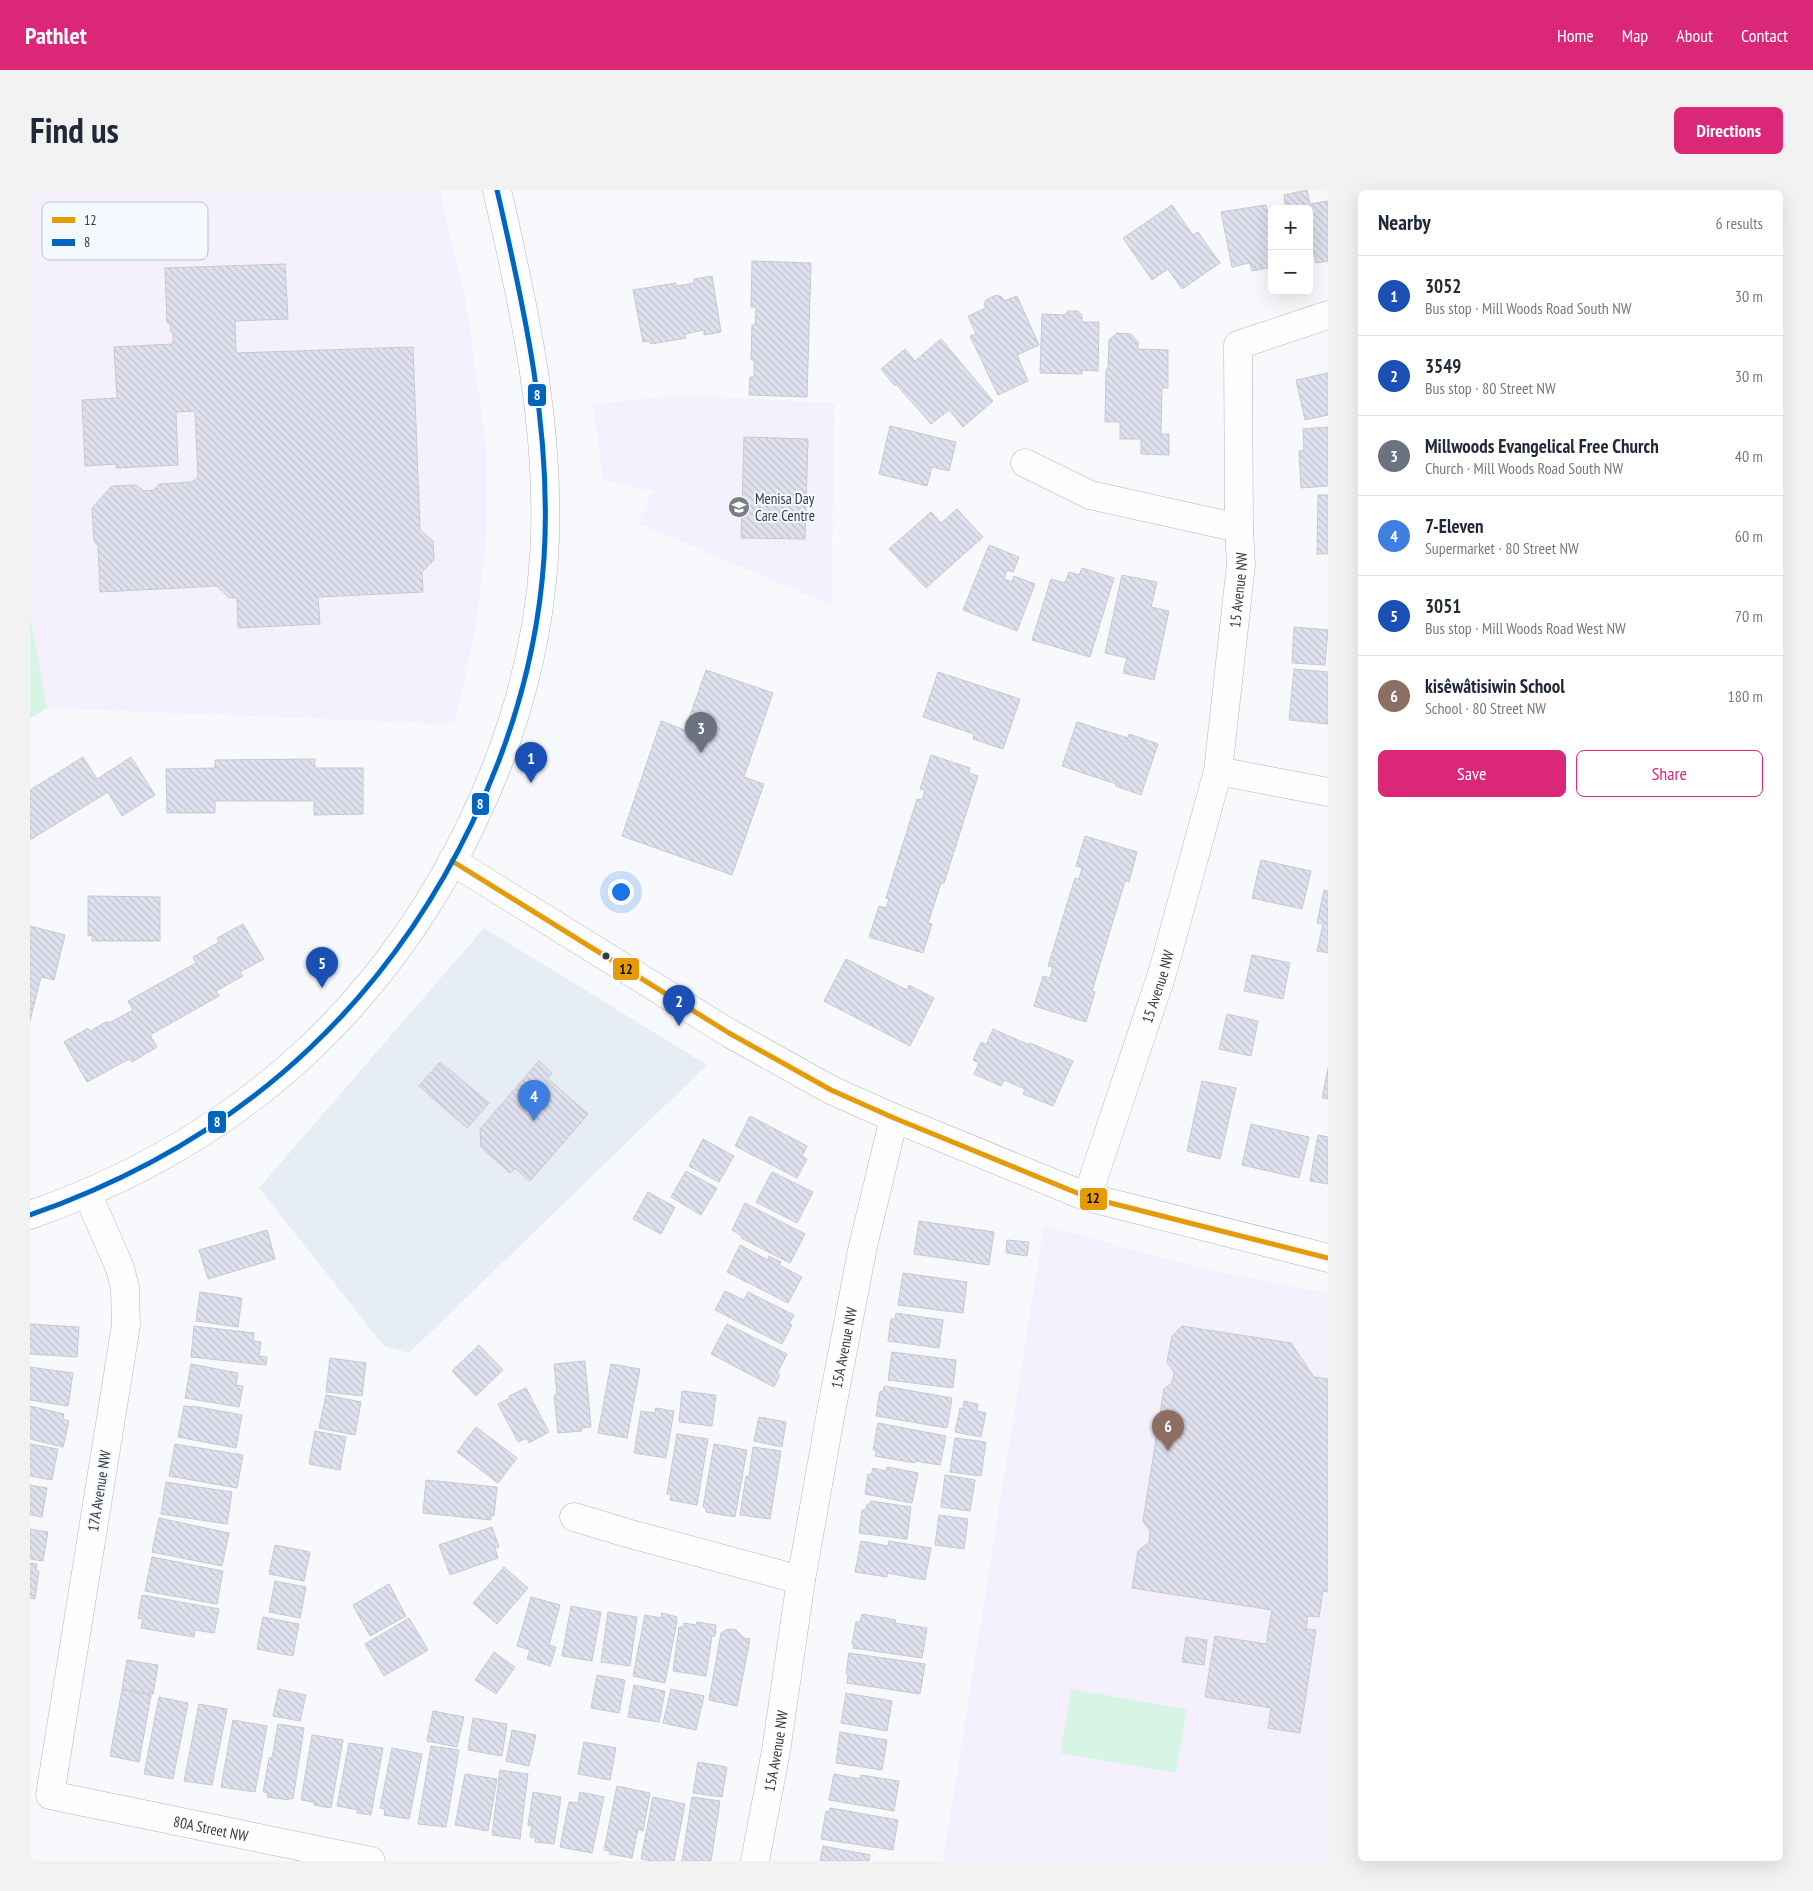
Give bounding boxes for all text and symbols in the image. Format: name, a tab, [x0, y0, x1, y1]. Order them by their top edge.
text: Pathlet	[25, 20, 87, 51]
text: Home	[1557, 24, 1594, 47]
text: Map	[1622, 24, 1648, 47]
text: About	[1676, 24, 1713, 47]
text: Contact	[1741, 24, 1788, 47]
text: Find us	[30, 107, 119, 153]
button: Directions	[1674, 107, 1783, 154]
legend	[42, 202, 208, 260]
map controls	[1268, 205, 1313, 295]
button: +	[1268, 205, 1313, 250]
text: Nearby	[1378, 209, 1431, 236]
text: 12	[84, 211, 97, 229]
text: 6 results	[1716, 213, 1763, 233]
text: 8	[84, 233, 90, 251]
button: −	[1268, 250, 1313, 295]
text: 3052	[1425, 274, 1461, 298]
text: 1	[1390, 286, 1398, 306]
text: 30 m	[1735, 286, 1763, 306]
text: Bus stop · Mill Woods Road South NW	[1425, 298, 1632, 318]
text: 3549	[1425, 354, 1461, 378]
text: 2	[1390, 366, 1398, 386]
text: 30 m	[1735, 366, 1763, 386]
text: Bus stop · 80 Street NW	[1425, 378, 1556, 398]
line badge: 8	[527, 383, 547, 407]
text: 8	[534, 386, 540, 404]
text: Millwoods Evangelical Free Church	[1425, 434, 1659, 458]
text: 3	[1390, 446, 1398, 466]
text: 40 m	[1735, 446, 1763, 466]
text: Church · Mill Woods Road South NW	[1425, 458, 1623, 478]
place label: Menisa Day Care Centre	[755, 489, 815, 525]
school or university icon: Menisa Day Care Centre	[727, 495, 751, 519]
text: 7-Eleven	[1425, 514, 1484, 538]
text: 4	[1390, 526, 1398, 546]
text: 60 m	[1735, 526, 1763, 546]
text: Supermarket · 80 Street NW	[1425, 538, 1579, 558]
street label: 15 Avenue NW	[1224, 552, 1251, 629]
text: 3051	[1425, 594, 1461, 618]
text: 5	[1390, 606, 1398, 626]
text: 70 m	[1735, 606, 1763, 626]
text: Bus stop · Mill Woods Road West NW	[1425, 618, 1626, 638]
text: kisêwâtisiwin School	[1425, 674, 1565, 698]
text: 6	[1390, 686, 1398, 706]
text: 180 m	[1728, 686, 1763, 706]
text: School · 80 Street NW	[1425, 698, 1546, 718]
pin: 3	[685, 712, 717, 753]
pin: 1	[515, 742, 547, 783]
button: Save	[1378, 750, 1566, 797]
button: Share	[1576, 750, 1763, 797]
line badge: 8	[471, 792, 490, 816]
text: 8	[477, 795, 483, 813]
your location	[608, 879, 634, 905]
pin: 5	[306, 947, 338, 988]
street label: 15 Avenue NW	[1137, 948, 1178, 1025]
unlabelled marker	[601, 951, 611, 961]
line badge: 12	[612, 957, 640, 981]
text: 12	[619, 960, 633, 978]
pin: 2	[663, 985, 695, 1026]
pin: 4	[518, 1080, 550, 1121]
line badge: 8	[207, 1110, 227, 1134]
text: 8	[214, 1113, 220, 1131]
line badge: 12	[1079, 1187, 1108, 1211]
text: 12	[1086, 1189, 1100, 1207]
street label: 15A Avenue NW	[826, 1305, 861, 1390]
pin: 6	[1152, 1410, 1184, 1451]
street label: 17A Avenue NW	[83, 1449, 115, 1533]
street label: 15A Avenue NW	[759, 1709, 791, 1793]
street label: 80A Street NW	[172, 1811, 250, 1845]

